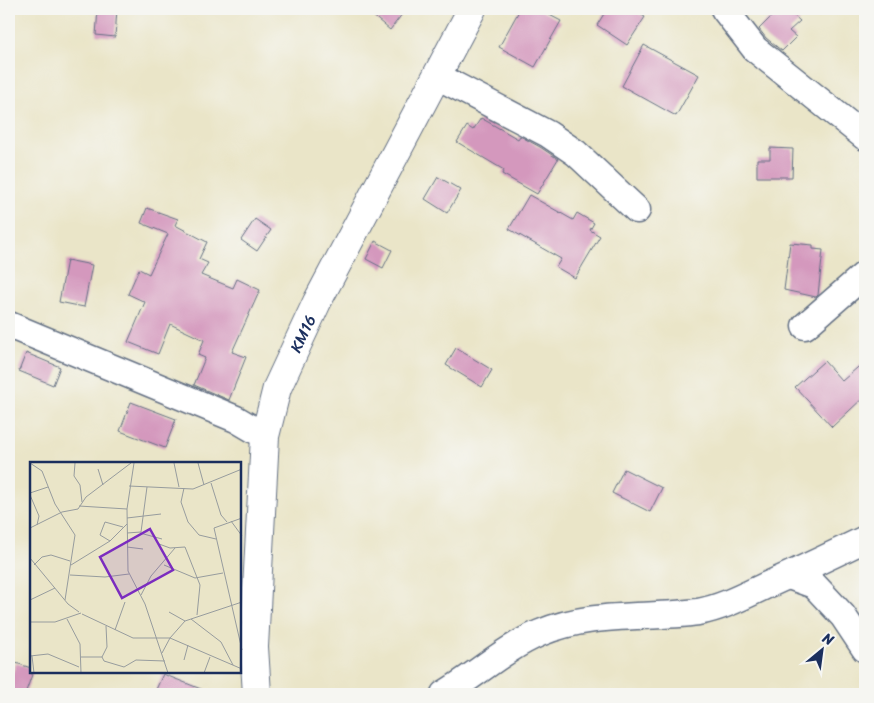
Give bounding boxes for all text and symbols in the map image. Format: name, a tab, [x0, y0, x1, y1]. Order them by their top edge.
street label: KM16	[281, 310, 324, 358]
inset map	[30, 462, 241, 673]
text: N	[817, 625, 839, 652]
north arrow	[796, 626, 846, 676]

